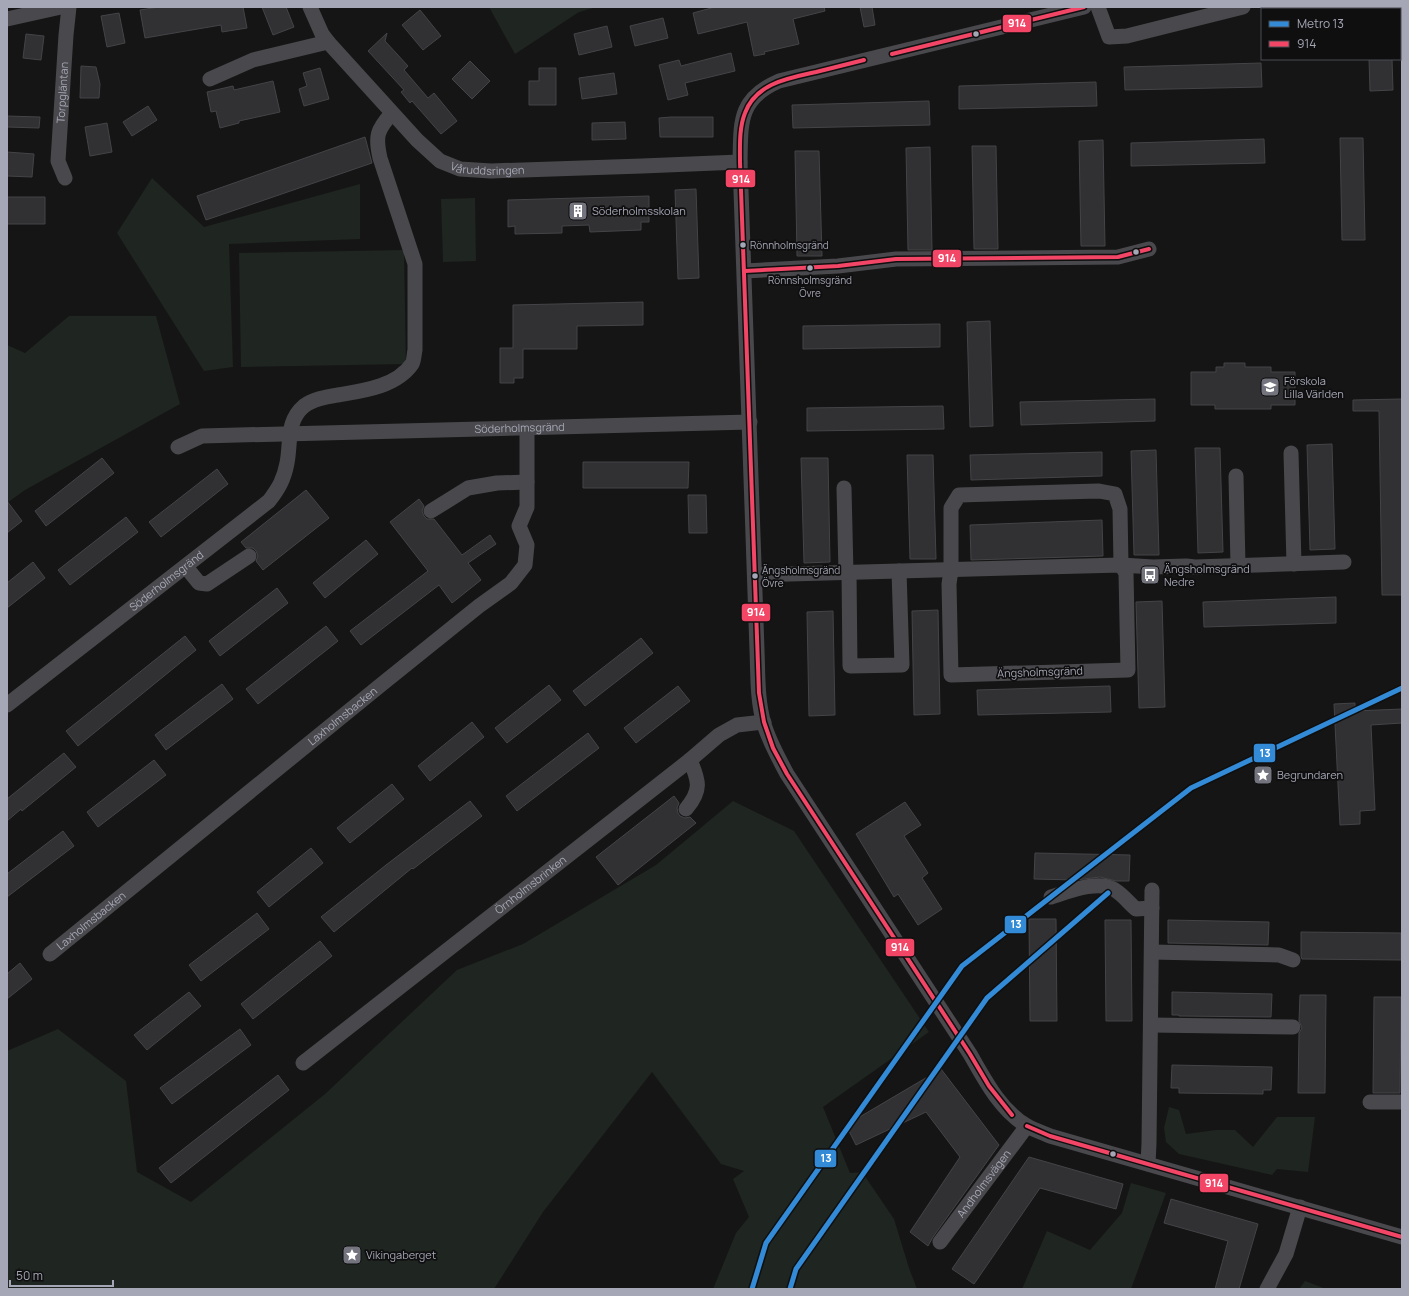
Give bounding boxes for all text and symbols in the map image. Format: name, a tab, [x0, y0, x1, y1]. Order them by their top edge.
legend	[1261, 8, 1401, 60]
line badge: 914	[1002, 14, 1032, 33]
text: 914	[1008, 15, 1026, 30]
text: Metro 13	[1297, 15, 1344, 32]
unlabelled marker	[971, 29, 981, 39]
text: 914	[1297, 35, 1316, 52]
street label: Torpgläntan	[52, 61, 71, 124]
street label: Våruddsringen	[448, 158, 525, 178]
line badge: 914	[725, 169, 756, 188]
text: 914	[732, 171, 750, 186]
building icon: Söderholmsskolan	[567, 200, 589, 222]
place label: Söderholmsskolan	[592, 203, 686, 218]
place label: Rönnholmsgränd	[750, 238, 829, 252]
marker: Rönnholmsgränd	[738, 240, 748, 250]
unlabelled marker	[1131, 247, 1141, 257]
line badge: 914	[932, 249, 962, 268]
text: 914	[938, 250, 956, 265]
marker: Rönnsholmsgränd Övre	[805, 263, 815, 273]
place label: Rönnsholmsgränd Övre	[768, 273, 852, 300]
place label: Förskola Lilla Världen	[1284, 373, 1344, 401]
school or university icon: Förskola Lilla Världen	[1259, 376, 1281, 398]
street label: Söderholmsgränd	[474, 419, 565, 436]
street label: Söderholmsgränd	[126, 547, 206, 614]
place label: Ängsholmsgränd Nedre	[1164, 561, 1250, 589]
place label: Ängsholmsgränd Övre	[762, 563, 840, 590]
bus stop icon: Ängsholmsgränd Nedre	[1139, 564, 1161, 586]
marker: Ängsholmsgränd Övre	[750, 571, 760, 581]
line badge: 914	[741, 603, 771, 622]
text: 914	[747, 604, 765, 619]
street label: Ängsholmsgränd	[997, 663, 1083, 680]
street label: Laxholmsbacken	[304, 683, 380, 748]
line badge: 13	[1253, 743, 1276, 763]
text: 13	[1259, 745, 1271, 760]
place icon: Begrundaren	[1252, 764, 1274, 786]
place label: Begrundaren	[1277, 767, 1343, 782]
street label: Örnholmsbrinken	[491, 852, 569, 917]
street label: Laxholmsbacken	[53, 887, 129, 953]
line badge: 13	[1004, 915, 1027, 934]
text: 13	[1010, 916, 1022, 931]
line badge: 914	[885, 938, 915, 957]
text: 914	[891, 939, 909, 954]
street label: Andholmsvägen	[953, 1146, 1014, 1220]
line badge: 13	[814, 1149, 837, 1168]
unlabelled marker	[1108, 1149, 1118, 1159]
text: 13	[820, 1150, 832, 1165]
line badge: 914	[1199, 1173, 1229, 1193]
text: 914	[1205, 1175, 1223, 1190]
place icon: Vikingaberget	[341, 1244, 363, 1266]
place label: Vikingaberget	[366, 1247, 436, 1262]
scale bar	[10, 1262, 113, 1288]
text: 50 m	[16, 1267, 43, 1284]

